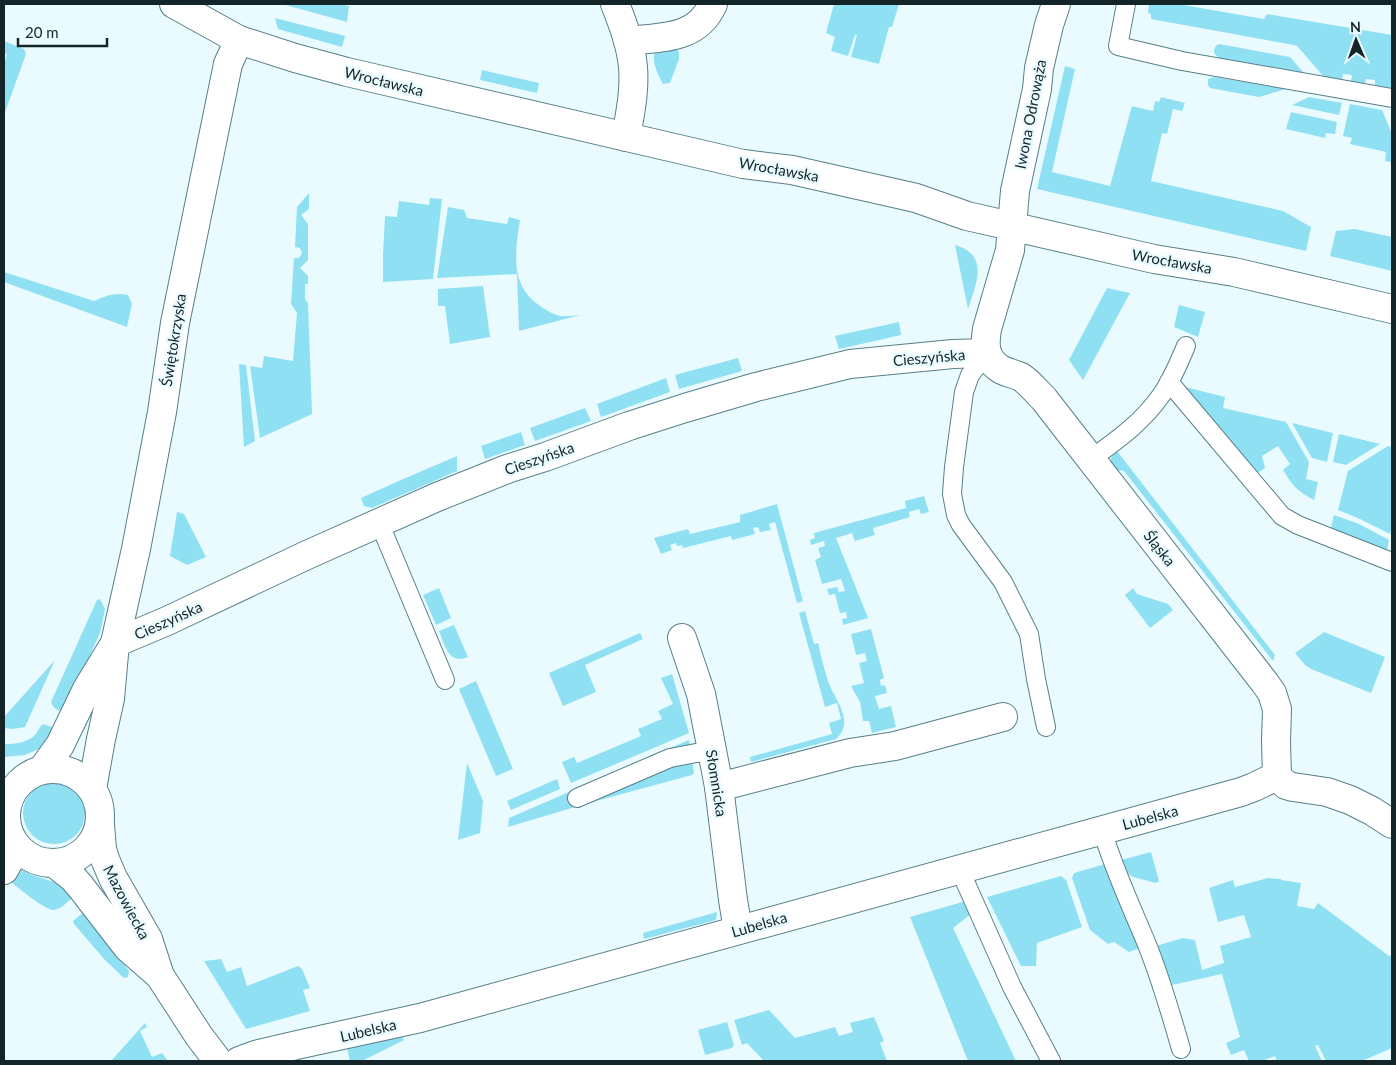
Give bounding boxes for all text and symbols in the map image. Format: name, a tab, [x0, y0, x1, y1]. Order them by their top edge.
scale bar	[18, 15, 106, 47]
north arrow	[1331, 15, 1381, 65]
text: N	[1350, 18, 1361, 35]
text: 20 m	[25, 23, 59, 41]
street label: Iwona Odrowąża	[1011, 58, 1049, 170]
street label: Wrocławska	[343, 62, 425, 100]
street label: Wrocławska	[738, 153, 820, 185]
street label: Wrocławska	[1131, 245, 1213, 277]
street label: Świętokrzyska	[157, 292, 189, 388]
street label: Cieszyńska	[892, 345, 966, 369]
street label: Cieszyńska	[502, 438, 576, 478]
street label: Śląska	[1140, 526, 1180, 570]
street label: Cieszyńska	[131, 597, 205, 643]
street label: Słomnicka	[703, 748, 731, 818]
street label: Lubelska	[1120, 801, 1180, 833]
street label: Mazowiecka	[100, 862, 154, 942]
street label: Lubelska	[729, 907, 789, 941]
street label: Lubelska	[338, 1015, 398, 1045]

